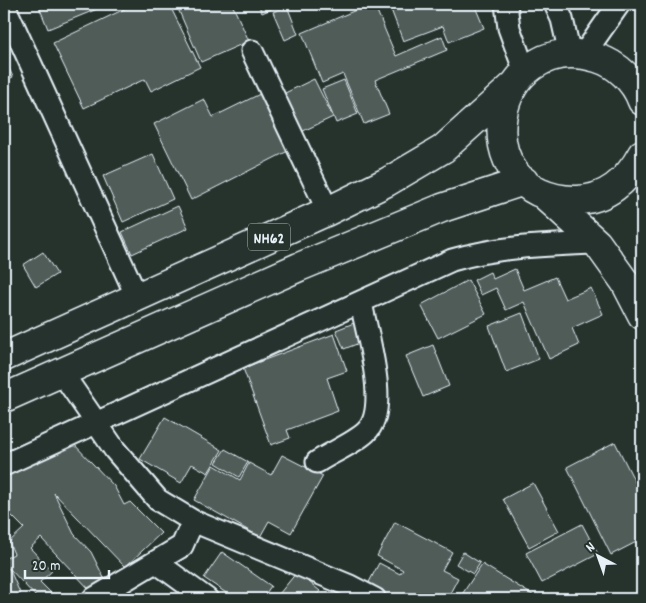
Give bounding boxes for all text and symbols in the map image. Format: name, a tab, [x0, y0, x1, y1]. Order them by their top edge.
road number: NH62	[248, 223, 290, 250]
north arrow	[574, 530, 624, 580]
text: N	[582, 538, 600, 558]
scale bar	[25, 548, 109, 580]
text: 20 m	[32, 556, 60, 578]

